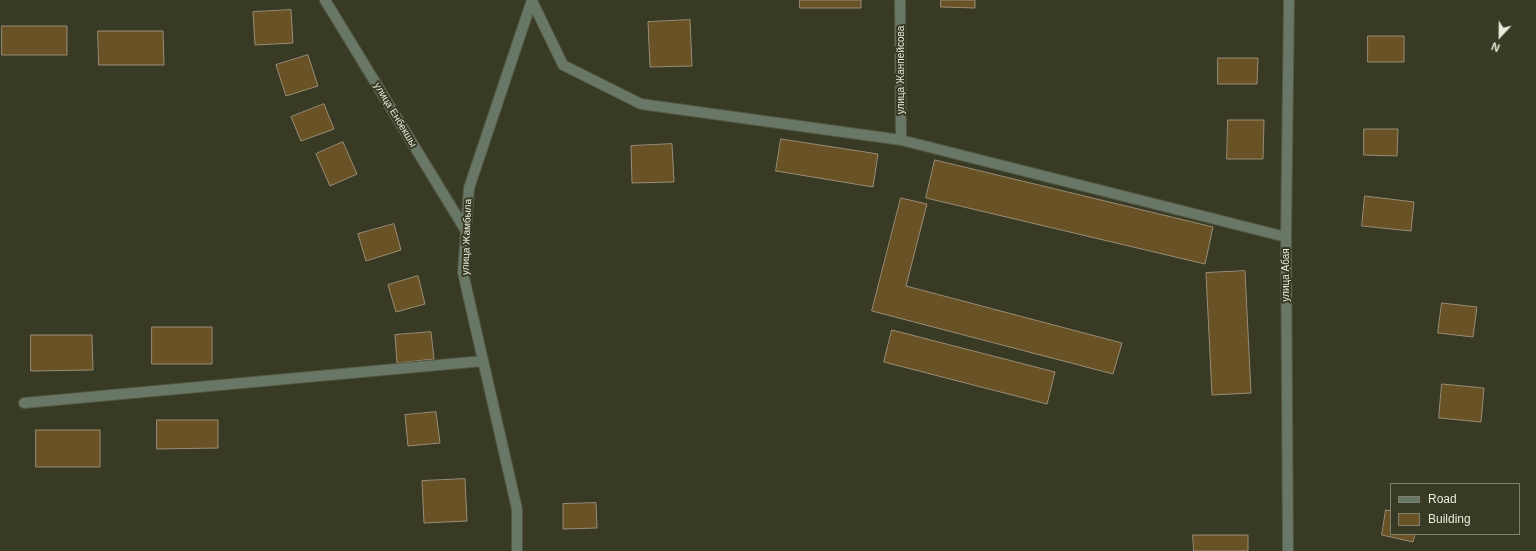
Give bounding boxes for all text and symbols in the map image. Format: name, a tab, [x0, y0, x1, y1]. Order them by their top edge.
north arrow	[1480, 16, 1520, 56]
street label: улица Жанпейсова	[895, 26, 907, 114]
text: N	[1490, 40, 1501, 54]
street label: улица Енбекшы	[371, 81, 419, 149]
street label: улица Жамбыла	[460, 199, 474, 275]
street label: улица Абая	[1280, 248, 1292, 302]
legend	[1390, 483, 1520, 535]
text: Road	[1428, 492, 1457, 506]
text: Building	[1428, 512, 1471, 526]

